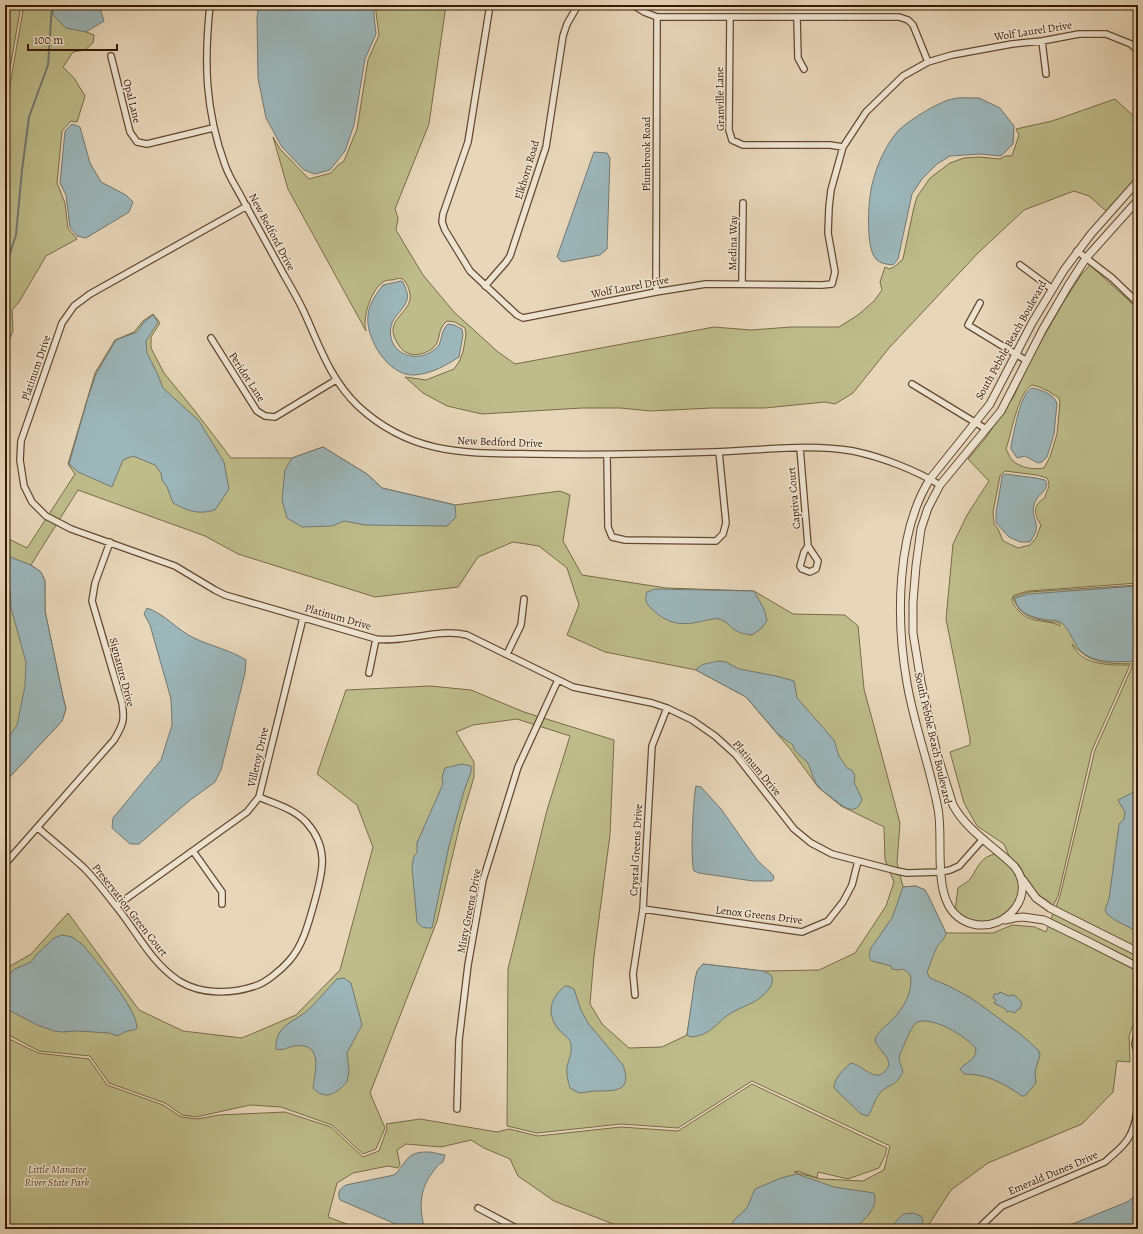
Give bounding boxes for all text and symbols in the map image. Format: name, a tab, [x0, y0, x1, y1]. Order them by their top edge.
street label: Wolf Laurel Drive	[992, 17, 1073, 45]
scale bar	[28, 26, 117, 52]
text: 100 m	[34, 32, 63, 48]
street label: Granville Lane	[712, 67, 728, 131]
street label: Opal Lane	[119, 77, 145, 125]
street label: Plumbrook Road	[639, 116, 654, 192]
street label: Elkhorn Road	[511, 138, 543, 202]
street label: New Bedford Drive	[245, 191, 299, 273]
street label: Medina Way	[725, 215, 741, 271]
street label: Wolf Laurel Drive	[589, 272, 670, 302]
street label: South Pebble Beach Boulevard	[972, 277, 1050, 403]
street label: Platinum Drive	[18, 333, 54, 403]
street label: Peridot Lane	[225, 349, 269, 405]
street label: New Bedford Drive	[457, 433, 543, 451]
street label: Captiva Court	[784, 466, 804, 530]
street label: Platinum Drive	[303, 600, 373, 634]
street label: Signature Drive	[106, 636, 138, 708]
street label: South Pebble Beach Boulevard	[911, 671, 955, 805]
street label: Villeroy Drive	[244, 726, 272, 789]
street label: Platinum Drive	[729, 737, 785, 799]
street label: Crystal Greens Drive	[626, 803, 646, 897]
street label: Preservation Green Court	[89, 860, 171, 960]
street label: Misty Greens Drive	[453, 867, 485, 955]
street label: Lenox Greens Drive	[715, 902, 803, 928]
street label: Emerald Dunes Drive	[1006, 1147, 1100, 1199]
park label: Little Manatee River State Park	[25, 1162, 90, 1190]

